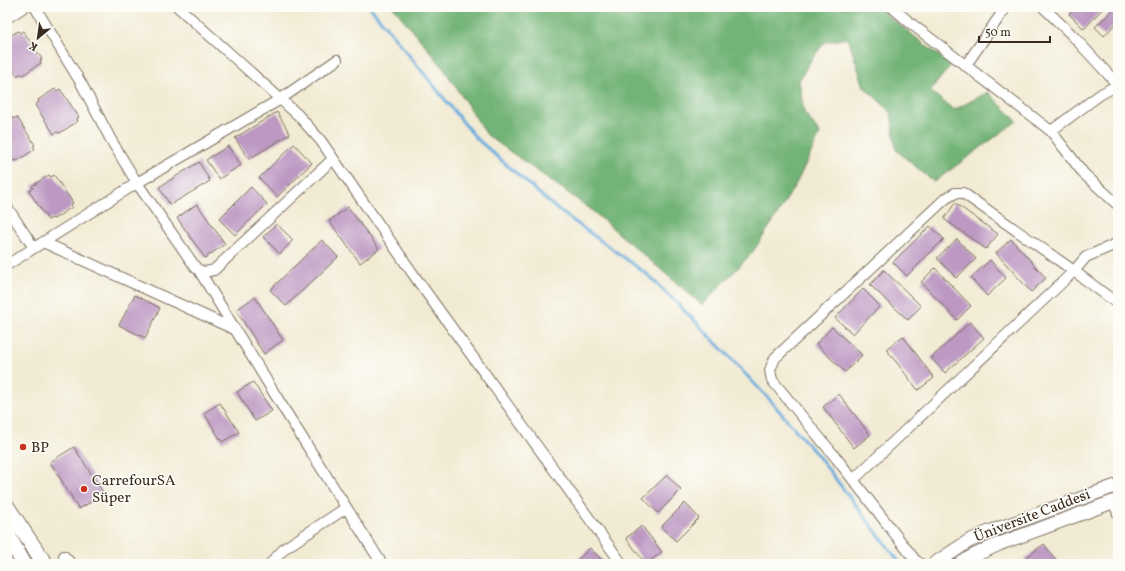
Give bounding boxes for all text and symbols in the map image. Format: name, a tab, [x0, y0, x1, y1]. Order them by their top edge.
north arrow	[18, 18, 58, 58]
scale bar	[979, 18, 1050, 44]
text: 50 m	[985, 25, 1011, 41]
text: K	[27, 37, 41, 54]
place label: BP	[31, 438, 49, 459]
marker: BP	[18, 442, 28, 452]
place label: CarrefourSA Süper	[92, 471, 176, 509]
marker: CarrefourSA Süper	[79, 484, 89, 494]
street label: Üniversite Caddesi	[971, 485, 1094, 548]

